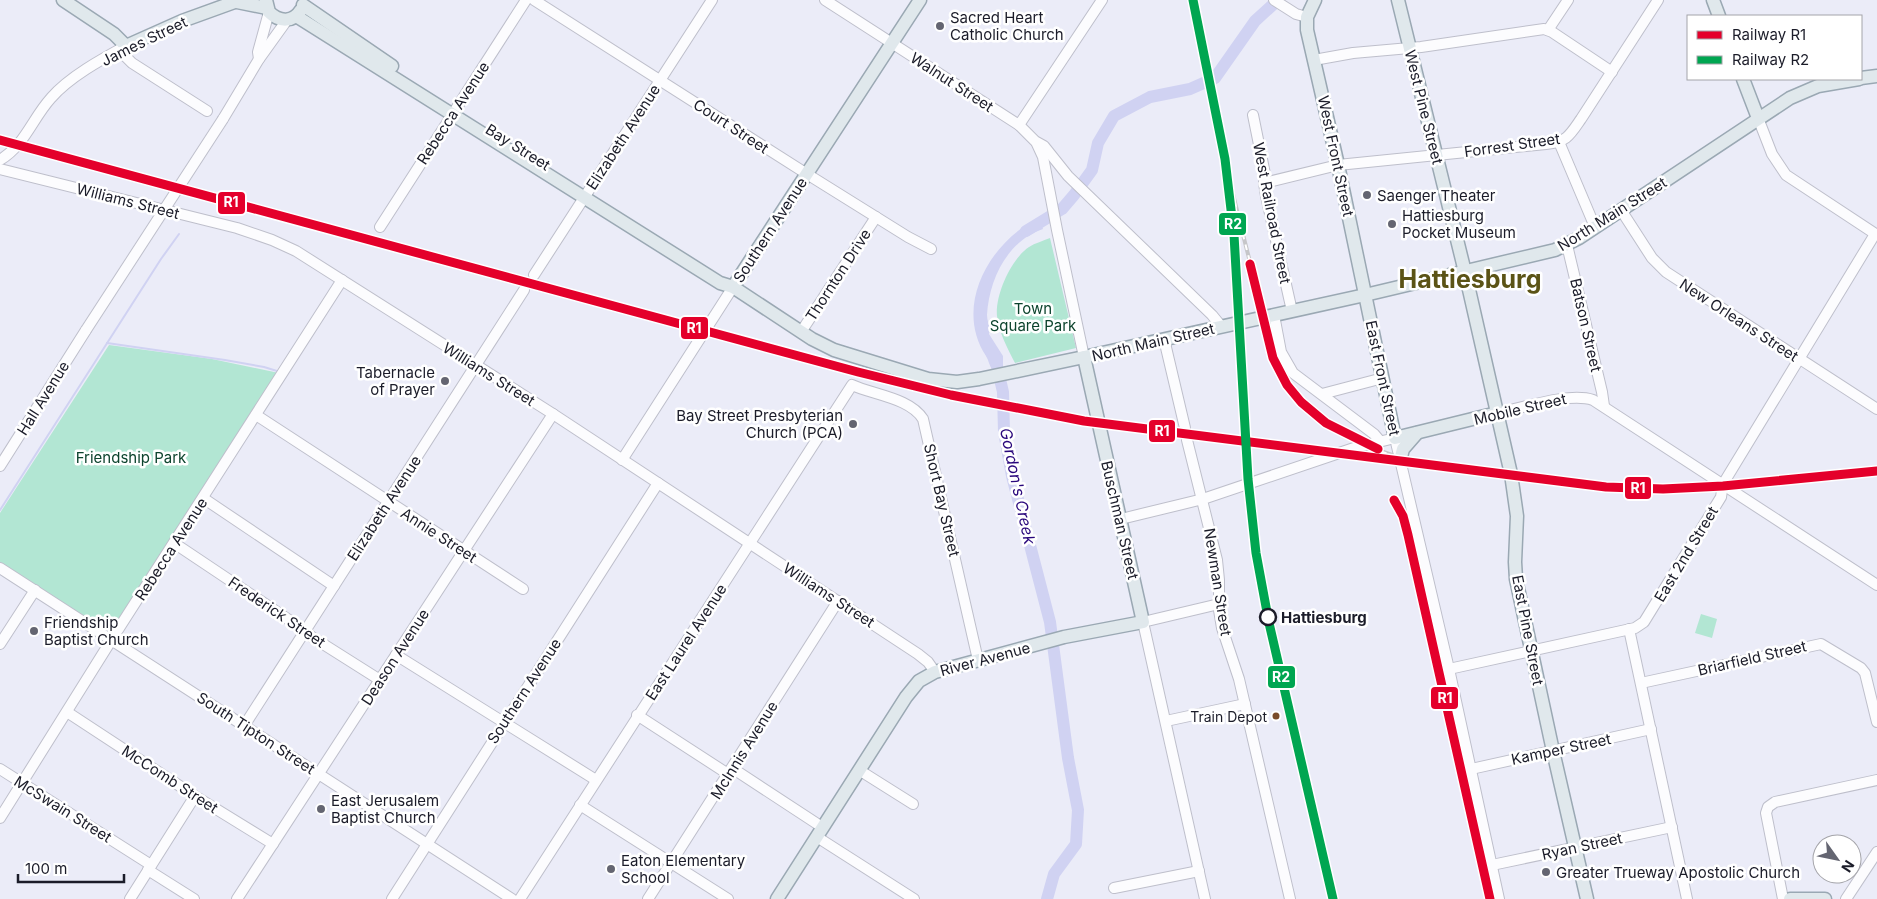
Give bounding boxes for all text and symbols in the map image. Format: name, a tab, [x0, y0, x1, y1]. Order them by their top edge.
place label: Sacred Heart Catholic Church	[950, 8, 1064, 44]
street label: James Street	[98, 12, 190, 70]
legend	[1687, 15, 1862, 80]
marker: Sacred Heart Catholic Church	[934, 20, 946, 32]
text: Railway R1	[1732, 25, 1806, 44]
street label: Walnut Street	[907, 48, 997, 116]
street label: West Pine Street	[1401, 48, 1447, 166]
text: Railway R2	[1732, 50, 1809, 69]
street label: Rebecca Avenue	[413, 58, 493, 168]
street label: Elizabeth Avenue	[582, 81, 664, 193]
street label: West Front Street	[1314, 94, 1358, 218]
street label: Court Street	[690, 95, 772, 157]
street label: Bay Street	[482, 120, 554, 174]
street label: Forrest Street	[1463, 129, 1561, 161]
street label: West Railroad Street	[1249, 141, 1295, 285]
street label: North Main Street	[1554, 173, 1670, 255]
street label: Southern Avenue	[729, 174, 811, 286]
street label: Williams Street	[75, 179, 181, 223]
place label: Saenger Theater	[1377, 186, 1496, 205]
marker: Saenger Theater	[1361, 189, 1373, 201]
line badge: R1	[217, 191, 246, 215]
text: R1	[223, 193, 239, 210]
place label: Hattiesburg Pocket Museum	[1402, 206, 1516, 242]
line badge: R2	[1218, 212, 1247, 236]
text: R2	[1224, 215, 1242, 232]
marker: Hattiesburg Pocket Museum	[1386, 218, 1398, 230]
street label: Thornton Drive	[801, 225, 875, 325]
district label: Hattiesburg	[1399, 264, 1541, 294]
street label: New Orleans Street	[1676, 274, 1802, 366]
street label: Batson Street	[1566, 276, 1606, 374]
park label: Town Square Park	[990, 299, 1077, 335]
line badge: R1	[680, 316, 709, 340]
text: R1	[686, 319, 702, 336]
street label: North Main Street	[1090, 319, 1216, 365]
street label: East Front Street	[1361, 319, 1405, 438]
street label: Williams Street	[439, 338, 539, 410]
street label: Hall Avenue	[13, 357, 73, 439]
place label: Tabernacle of Prayer	[356, 363, 435, 399]
marker: Tabernacle of Prayer	[439, 375, 451, 387]
street label: Mobile Street	[1472, 389, 1568, 429]
place label: Bay Street Presbyterian Church (PCA)	[676, 406, 843, 442]
marker: Bay Street Presbyterian Church (PCA)	[847, 418, 859, 430]
line badge: R1	[1148, 419, 1176, 443]
text: R1	[1154, 422, 1170, 439]
water label: Gordon's Creek	[996, 426, 1040, 546]
street label: Short Bay Street	[920, 442, 964, 558]
park label: Friendship Park	[76, 448, 187, 467]
street label: Elizabeth Avenue	[343, 452, 425, 564]
street label: Buschman Street	[1097, 459, 1143, 581]
line badge: R1	[1624, 476, 1652, 500]
text: R1	[1630, 479, 1646, 496]
street label: Rebecca Avenue	[131, 494, 211, 604]
street label: Annie Street	[397, 503, 481, 567]
street label: East 2nd Street	[1650, 503, 1722, 605]
street label: Newman Street	[1200, 527, 1236, 637]
street label: Williams Street	[780, 558, 878, 632]
street label: Frederick Street	[225, 572, 329, 652]
street label: East Pine Street	[1508, 573, 1548, 687]
street label: East Laurel Avenue	[641, 580, 731, 704]
street label: Deason Avenue	[357, 605, 433, 709]
marker: Hattiesburg	[1259, 608, 1277, 626]
place label: Hattiesburg	[1281, 608, 1367, 627]
place label: Friendship Baptist Church	[44, 613, 149, 649]
marker: Friendship Baptist Church	[28, 625, 40, 637]
street label: Southern Avenue	[483, 635, 565, 747]
street label: Briarfield Street	[1696, 636, 1808, 680]
street label: River Avenue	[938, 638, 1032, 680]
line badge: R2	[1267, 665, 1296, 689]
text: R2	[1272, 668, 1290, 685]
line badge: R1	[1430, 686, 1459, 710]
street label: South Tipton Street	[193, 688, 319, 778]
text: R1	[1437, 689, 1453, 706]
street label: McInnis Avenue	[706, 697, 782, 803]
place label: Train Depot	[1190, 708, 1267, 725]
marker: Train Depot	[1271, 711, 1281, 721]
street label: Kamper Street	[1509, 729, 1613, 769]
street label: McComb Street	[118, 741, 222, 817]
street label: McSwain Street	[11, 771, 115, 847]
place label: East Jerusalem Baptist Church	[331, 791, 439, 827]
marker: East Jerusalem Baptist Church	[315, 803, 327, 815]
street label: Ryan Street	[1540, 828, 1624, 864]
north arrow	[1812, 834, 1862, 884]
place label: Eaton Elementary School	[621, 851, 746, 887]
scale bar	[18, 852, 124, 884]
text: N	[1838, 857, 1858, 875]
text: 100 m	[25, 859, 67, 878]
marker: Eaton Elementary School	[605, 863, 617, 875]
place label: Greater Trueway Apostolic Church	[1556, 863, 1800, 882]
marker: Greater Trueway Apostolic Church	[1540, 866, 1552, 878]

